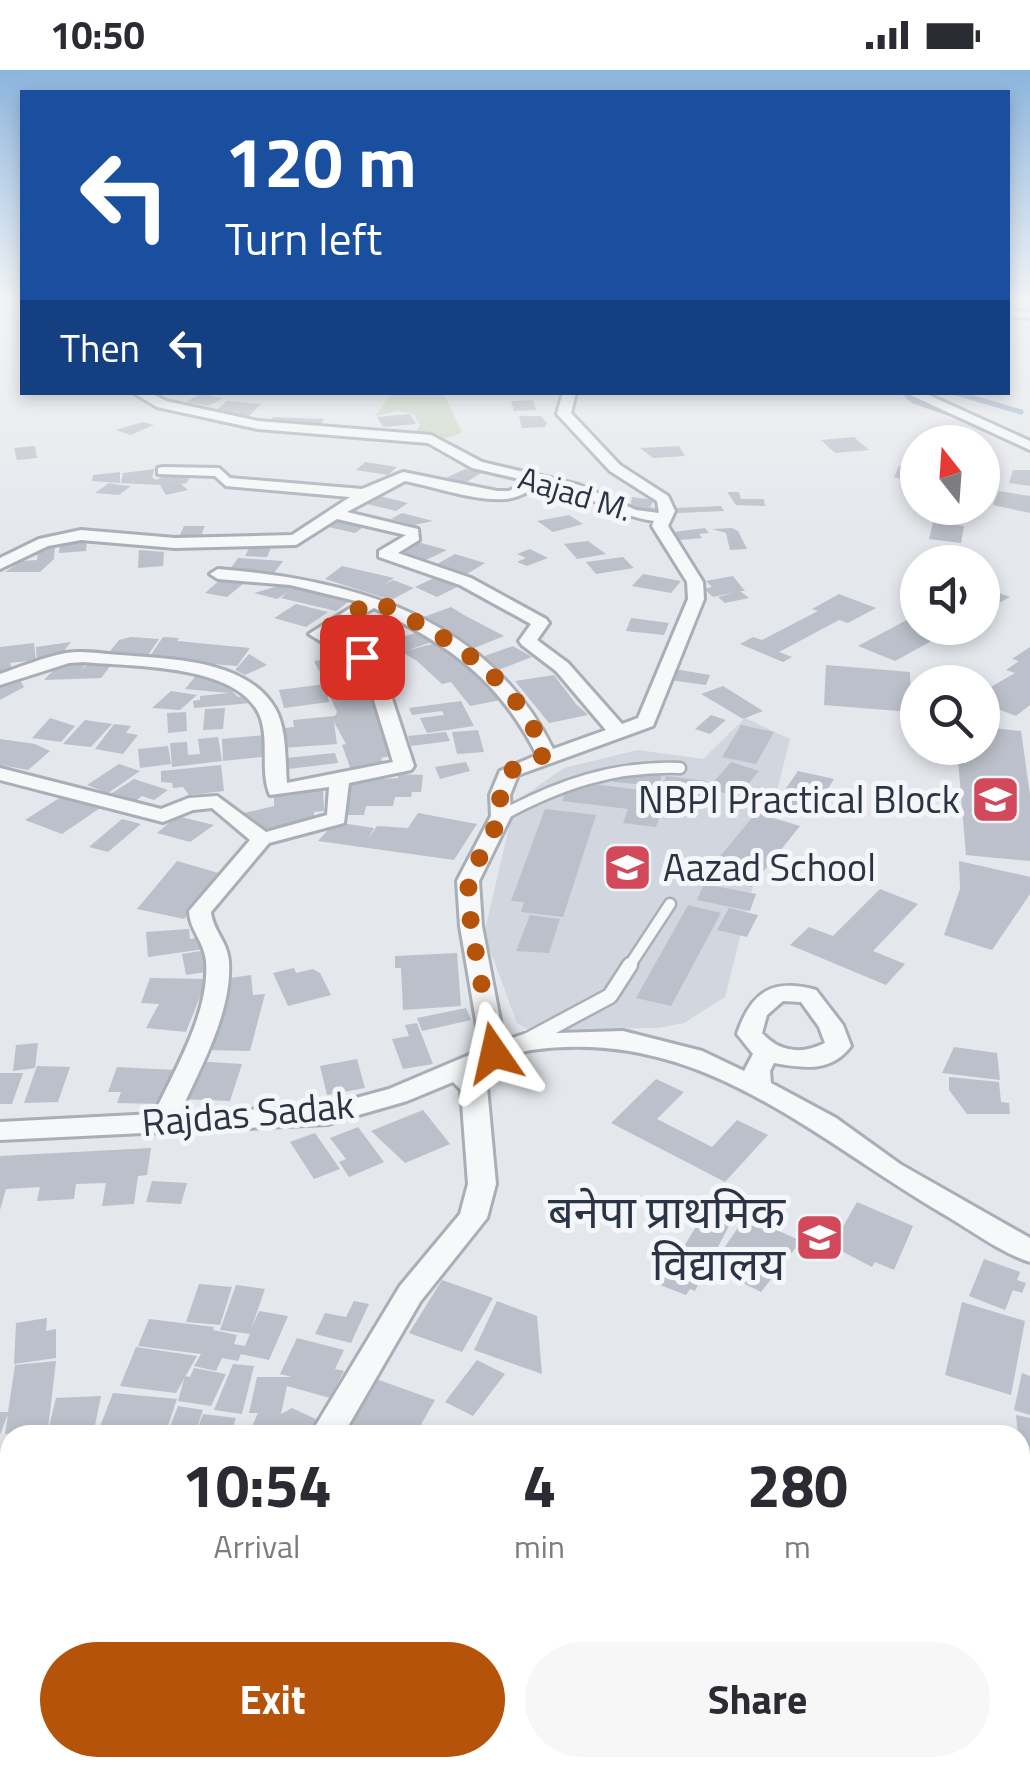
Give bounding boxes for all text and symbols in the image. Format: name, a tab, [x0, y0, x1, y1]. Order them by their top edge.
text: 10:50	[50, 6, 145, 64]
text: 120 m	[225, 108, 417, 214]
icon: left	[60, 130, 190, 260]
text: Turn left	[225, 204, 382, 272]
text: Then	[60, 319, 140, 377]
icon: left	[160, 320, 215, 375]
north arrow	[900, 425, 1000, 525]
map controls	[900, 425, 1000, 765]
street label: Aajad M.	[513, 453, 638, 533]
button: sound	[900, 545, 1000, 645]
pin	[320, 615, 405, 700]
icon: arrive	[335, 630, 390, 685]
button: search	[900, 665, 1000, 765]
place label: NBPI Practical Block	[638, 770, 960, 828]
school or university icon: NBPI Practical Block	[969, 774, 1021, 826]
place label: Aazad School	[663, 838, 876, 896]
school or university icon: Aazad School	[602, 842, 654, 894]
position arrow	[442, 1001, 546, 1105]
street label: Rajdas Sadak	[139, 1075, 356, 1151]
place label: बनेपा प्राथमिक विद्यालय	[548, 1177, 786, 1297]
school or university icon: बनेपा प्राथमिक विद्यालय	[794, 1212, 846, 1264]
text: 10:54	[182, 1439, 332, 1530]
text: 4	[523, 1439, 556, 1530]
text: 280	[747, 1439, 848, 1530]
text: Arrival	[214, 1522, 300, 1570]
text: min	[514, 1522, 565, 1570]
text: m	[784, 1522, 811, 1570]
button: Exit	[40, 1642, 505, 1757]
button: Share	[525, 1642, 990, 1757]

